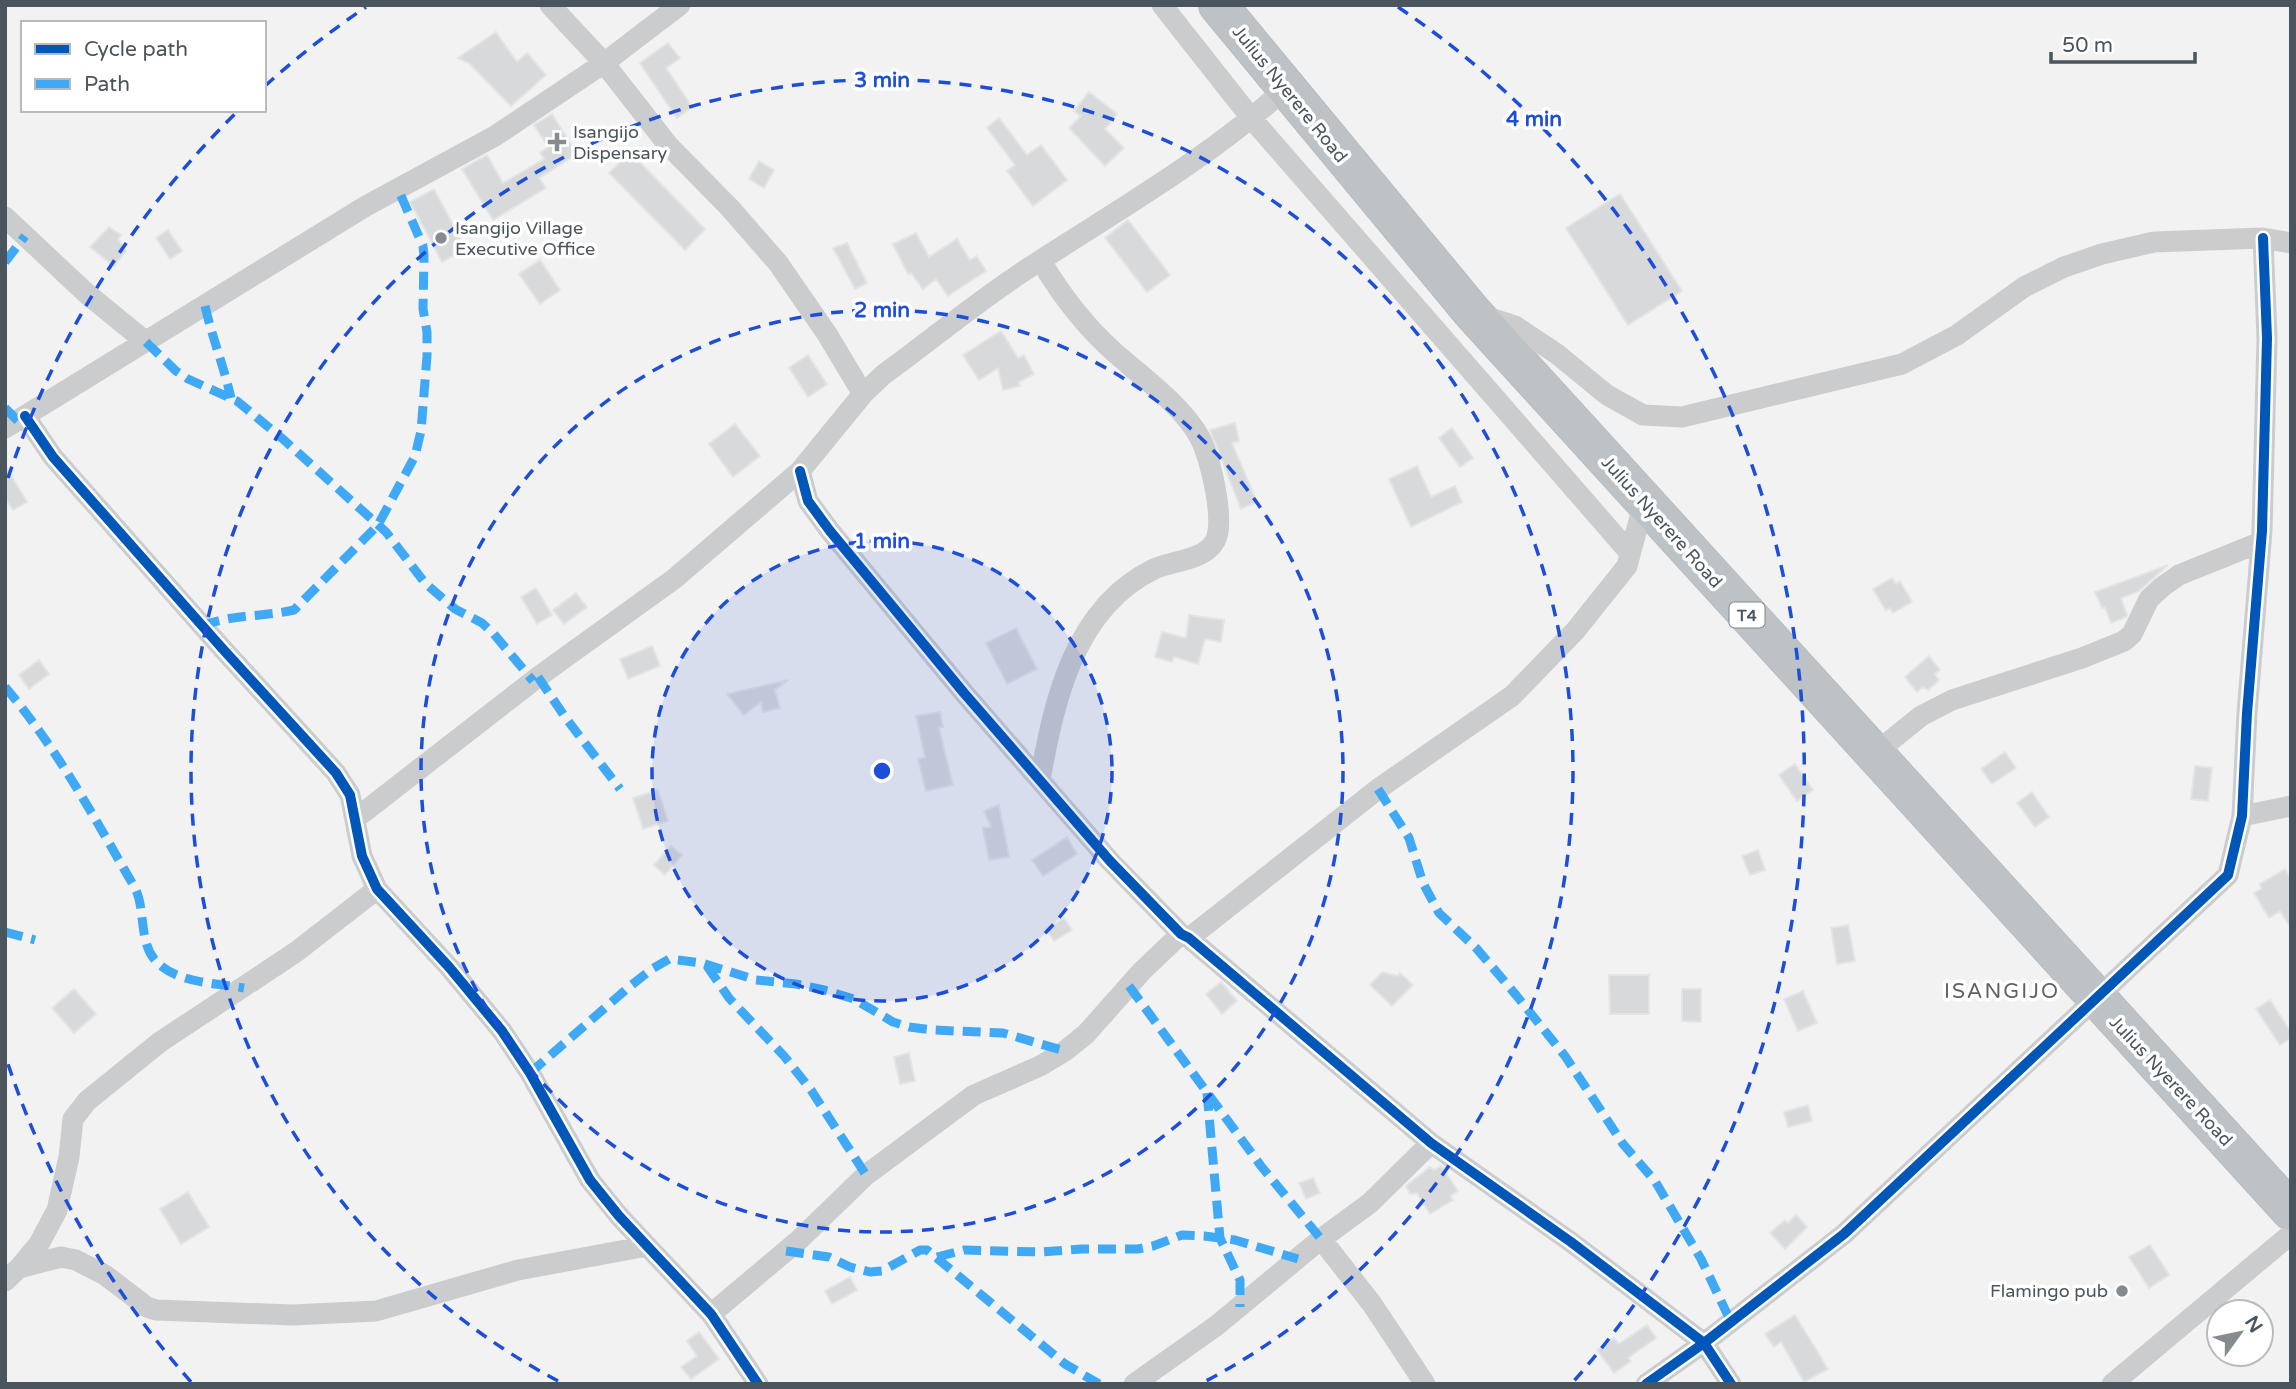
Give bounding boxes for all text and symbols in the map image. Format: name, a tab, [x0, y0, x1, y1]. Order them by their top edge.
legend	[21, 21, 266, 112]
street label: Julius Nyerere Road	[1228, 21, 1352, 167]
scale bar	[2051, 21, 2194, 65]
text: 50 m	[2062, 33, 2113, 58]
text: Cycle path	[84, 37, 188, 62]
text: 3 min	[854, 68, 910, 93]
text: Path	[84, 72, 130, 97]
text: 4 min	[1506, 107, 1562, 132]
place label: Isangijo Dispensary	[573, 121, 668, 164]
marker: Isangijo Dispensary	[547, 132, 567, 152]
place label: Isangijo Village Executive Office	[455, 217, 595, 260]
marker: Isangijo Village Executive Office	[433, 230, 449, 246]
text: 2 min	[854, 298, 910, 323]
street label: Julius Nyerere Road	[1597, 451, 1727, 593]
text: 1 min	[854, 529, 910, 554]
road number: T4	[1730, 602, 1764, 628]
centre of rings	[870, 759, 894, 783]
district label: ISANGIJO	[1944, 979, 2060, 1004]
street label: Julius Nyerere Road	[2105, 1011, 2237, 1151]
place label: Flamingo pub	[1990, 1280, 2108, 1302]
marker: Flamingo pub	[2114, 1283, 2130, 1299]
north arrow	[2205, 1298, 2275, 1368]
text: N	[2240, 1312, 2267, 1337]

